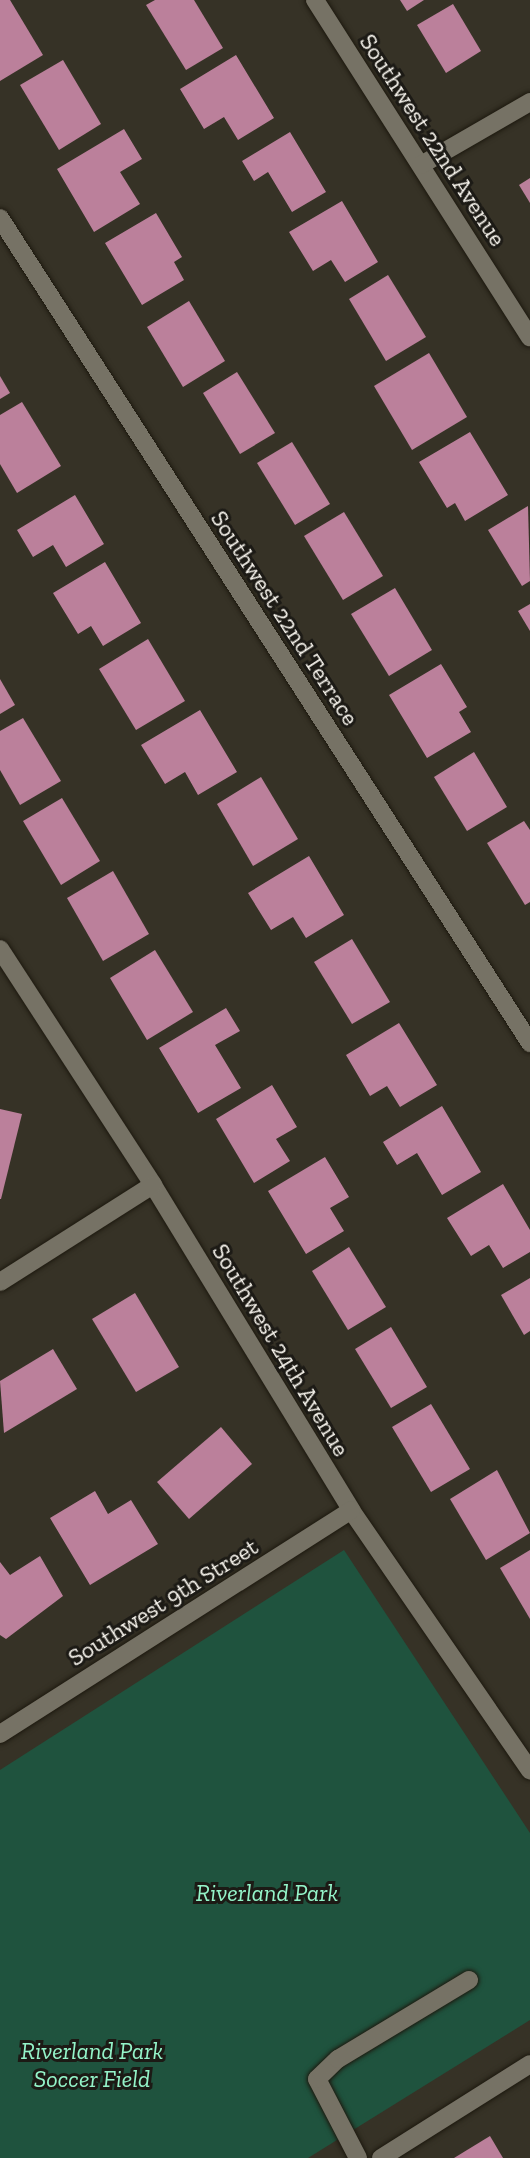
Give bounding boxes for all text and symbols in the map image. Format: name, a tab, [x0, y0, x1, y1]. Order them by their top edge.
street label: Southwest 22nd Avenue	[353, 28, 513, 252]
street label: Southwest 22nd Terrace	[205, 505, 365, 731]
street label: Southwest 24th Avenue	[206, 1238, 356, 1462]
street label: Southwest 9th Street	[63, 1532, 263, 1672]
park label: Riverland Park	[196, 1879, 338, 1907]
park label: Riverland Park Soccer Field	[21, 2037, 163, 2093]

